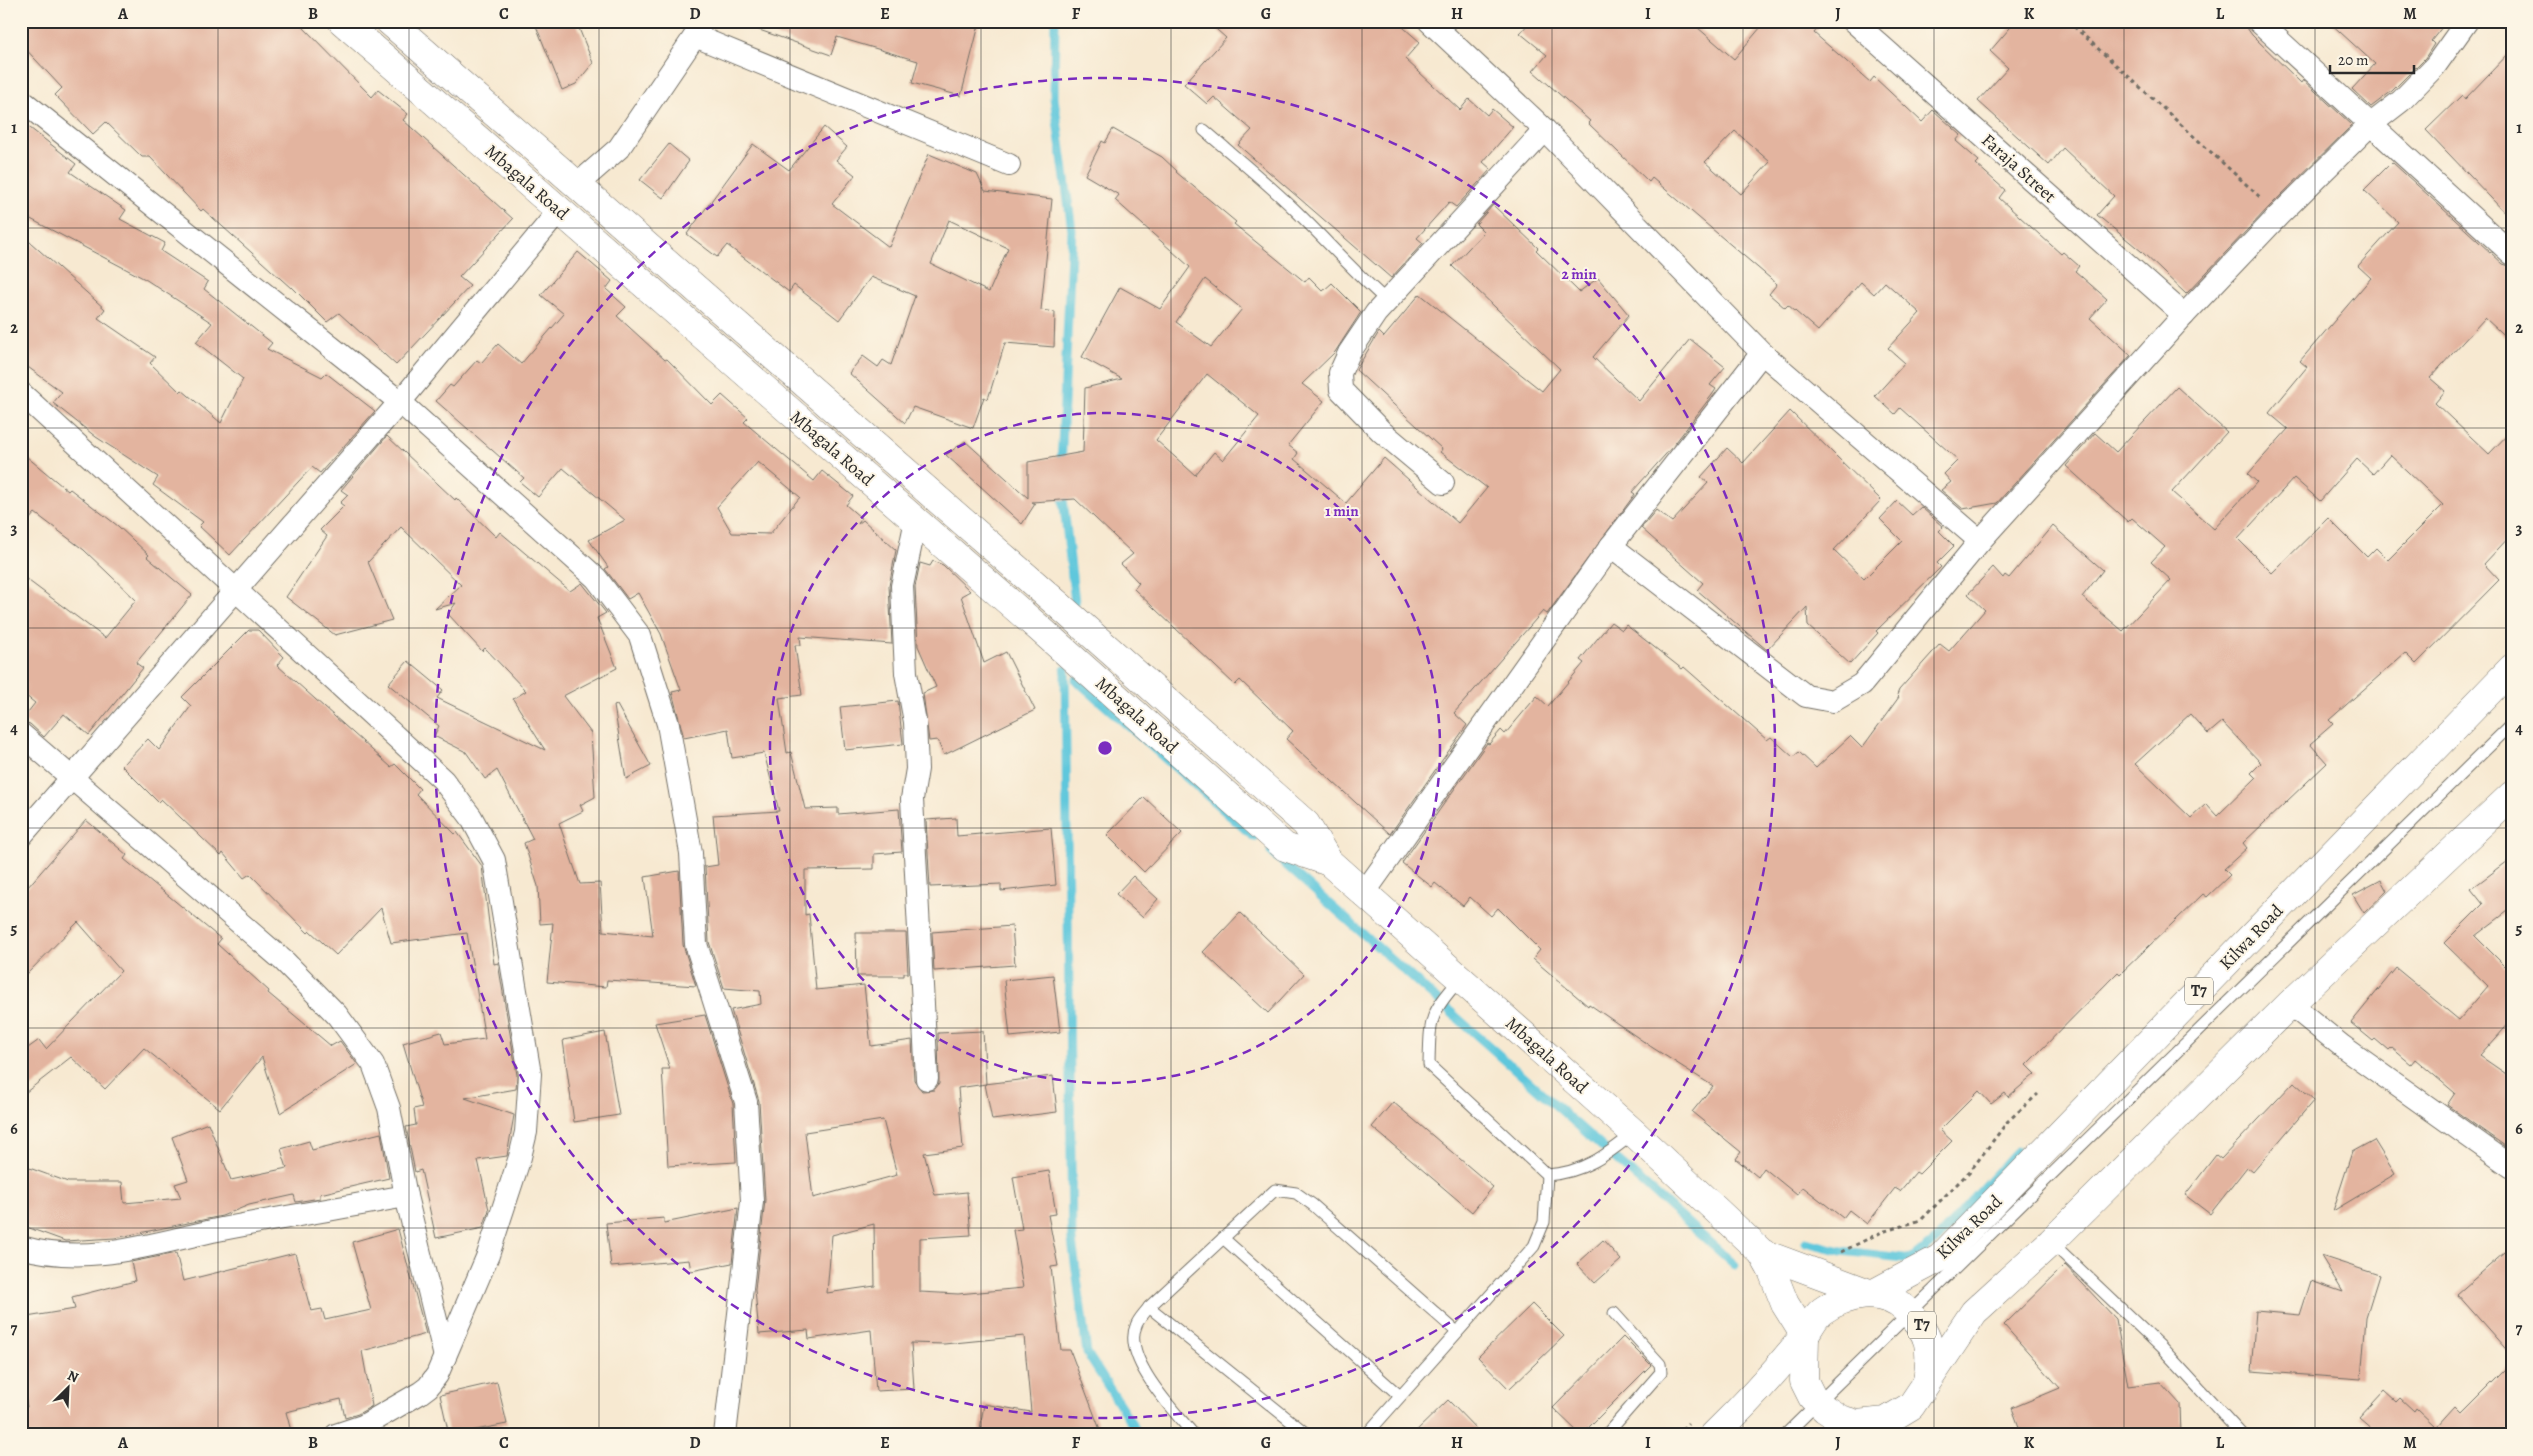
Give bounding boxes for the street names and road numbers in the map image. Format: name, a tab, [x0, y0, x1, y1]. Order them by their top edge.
street label: Faraja Street	[1977, 128, 2061, 208]
street label: Mbagala Road	[480, 139, 574, 225]
street label: Mbagala Road	[785, 405, 879, 491]
street label: Mbagala Road	[1090, 671, 1184, 759]
street label: Kilwa Road	[2214, 899, 2289, 975]
road number: T7	[2185, 978, 2213, 1004]
street label: Mbagala Road	[1500, 1011, 1594, 1099]
street label: Kilwa Road	[1931, 1189, 2007, 1264]
road number: T7	[1908, 1312, 1936, 1338]

